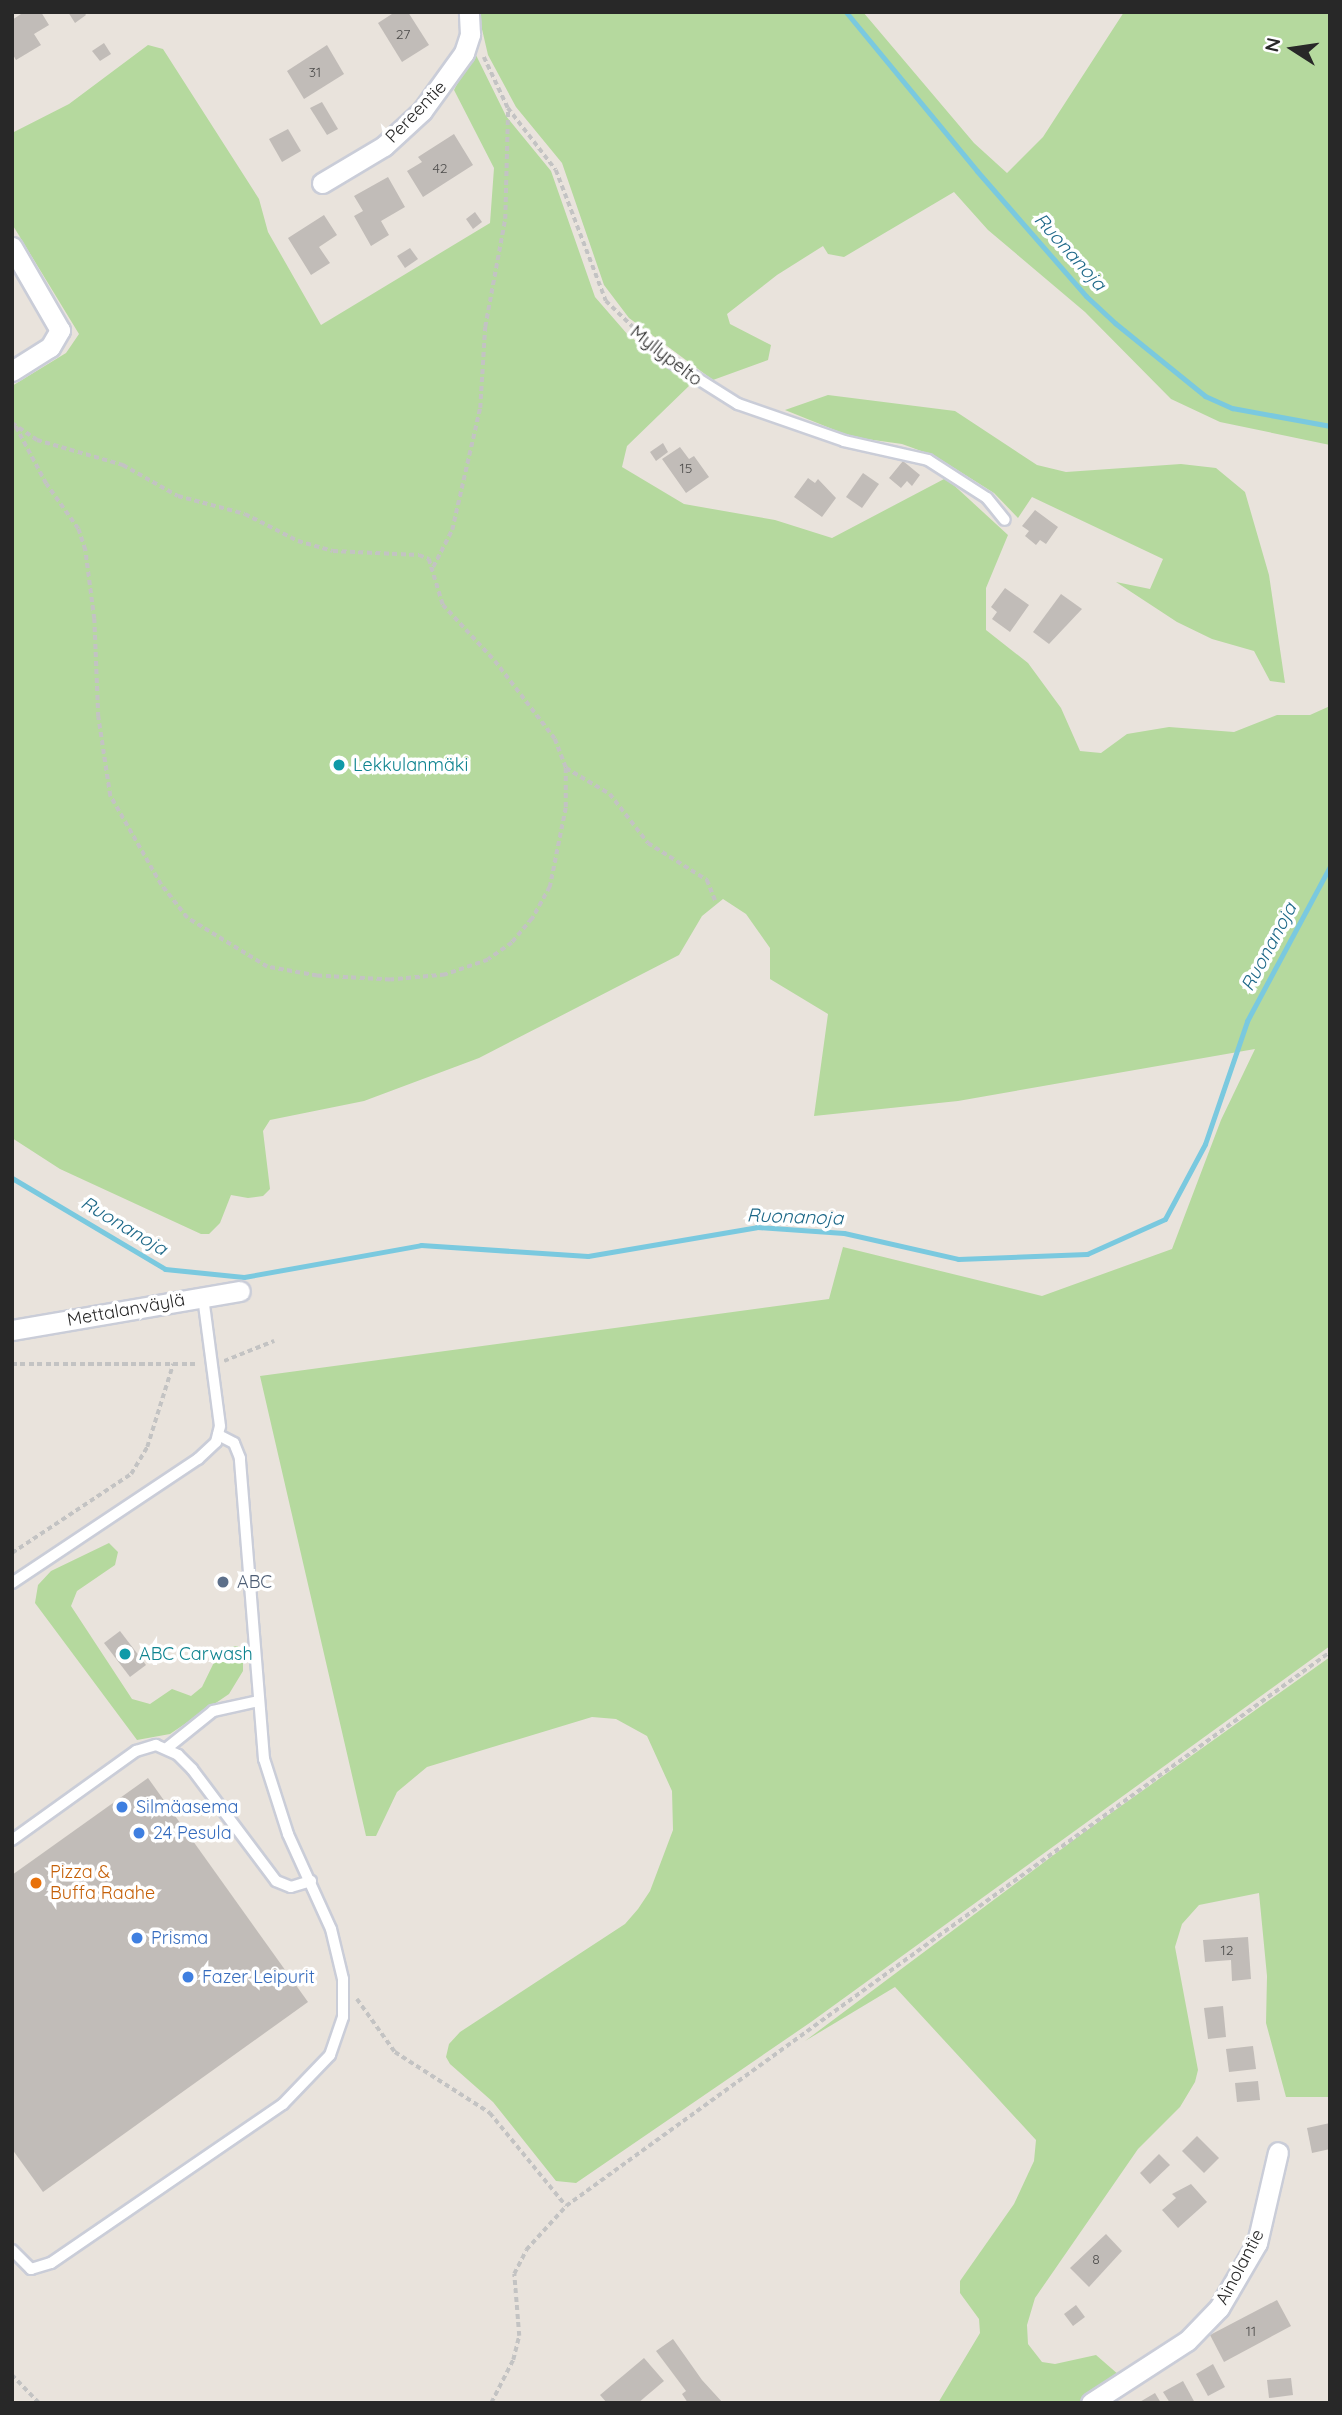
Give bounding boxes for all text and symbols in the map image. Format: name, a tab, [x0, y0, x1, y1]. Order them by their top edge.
north arrow	[1258, 14, 1328, 84]
house number: 27	[396, 26, 410, 42]
text: N	[1259, 35, 1286, 54]
house number: 31	[309, 64, 321, 80]
street label: Pereentie	[381, 76, 451, 148]
house number: 42	[432, 160, 448, 176]
water label: Ruonanoja	[1029, 209, 1111, 295]
street label: Myllypelto	[626, 321, 706, 391]
house number: 15	[680, 460, 692, 476]
place label: Lekkulanmäki	[353, 754, 468, 776]
marker: Lekkulanmäki	[331, 757, 347, 773]
water label: Ruonanoja	[1236, 899, 1302, 995]
water label: Ruonanoja	[77, 1191, 171, 1261]
water label: Ruonanoja	[746, 1204, 844, 1230]
street label: Mettalanväylä	[65, 1289, 187, 1331]
place label: ABC	[237, 1571, 272, 1593]
marker: ABC	[215, 1574, 231, 1590]
place label: ABC Carwash	[139, 1643, 253, 1665]
marker: ABC Carwash	[117, 1646, 133, 1662]
place label: Silmäasema	[136, 1796, 238, 1818]
marker: Silmäasema	[114, 1799, 130, 1815]
place label: 24 Pesula	[153, 1822, 232, 1844]
marker: 24 Pesula	[131, 1825, 147, 1841]
place label: Pizza & Buffa Raahe	[50, 1862, 155, 1904]
marker: Pizza & Buffa Raahe	[28, 1875, 44, 1891]
place label: Prisma	[151, 1927, 208, 1949]
marker: Prisma	[129, 1930, 145, 1946]
house number: 12	[1221, 1942, 1233, 1958]
place label: Fazer Leipurit	[202, 1966, 315, 1988]
marker: Fazer Leipurit	[180, 1969, 196, 1985]
street label: Ainolantie	[1211, 2226, 1269, 2308]
house number: 8	[1092, 2251, 1100, 2267]
house number: 11	[1246, 2323, 1256, 2339]

